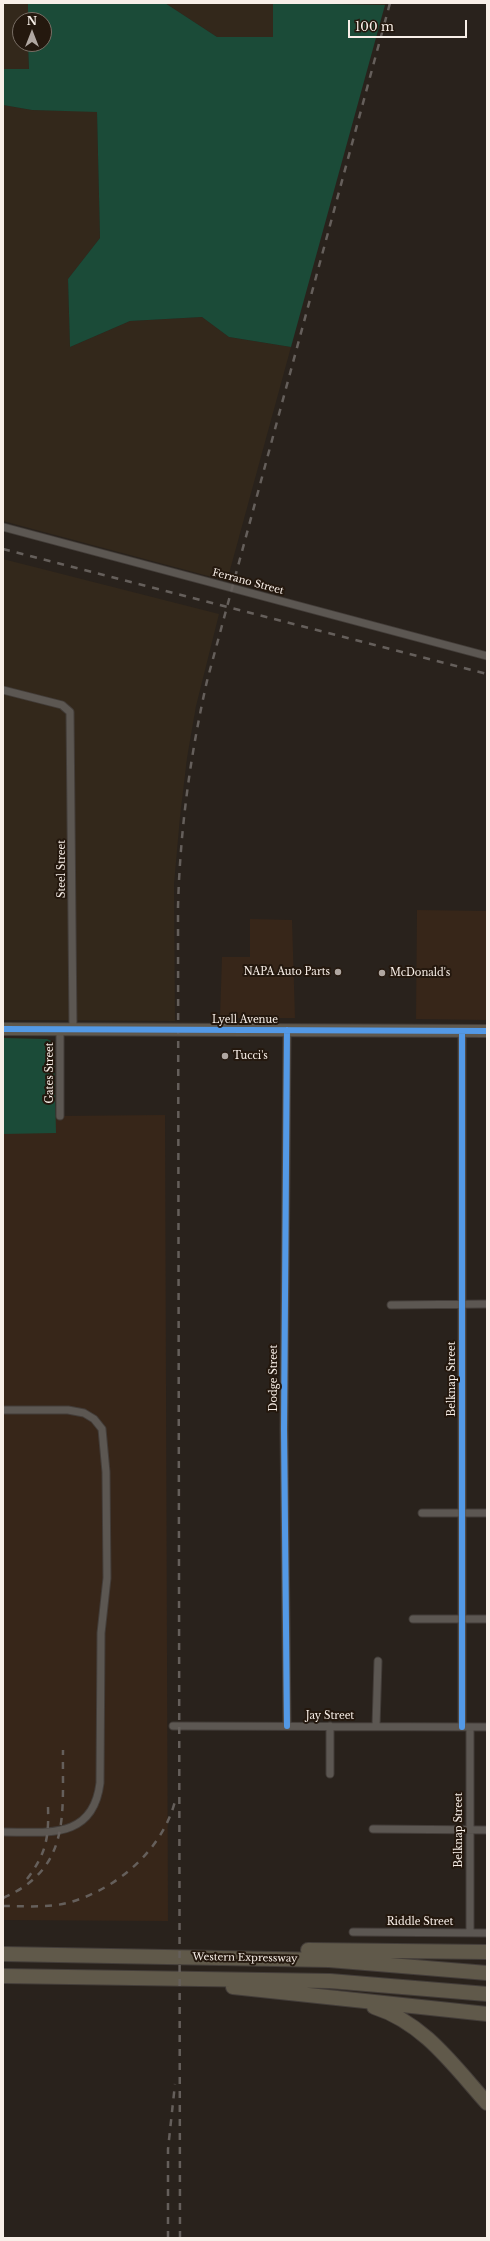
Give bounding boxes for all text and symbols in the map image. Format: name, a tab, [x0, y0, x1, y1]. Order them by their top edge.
north arrow	[12, 12, 52, 52]
scale bar	[350, 12, 469, 38]
text: N	[27, 14, 37, 28]
text: 100 m	[355, 19, 394, 34]
street label: Ferrano Street	[211, 567, 285, 597]
street label: Steel Street	[56, 840, 68, 898]
place label: NAPA Auto Parts	[244, 966, 330, 978]
marker: NAPA Auto Parts	[333, 967, 343, 977]
place label: McDonald's	[390, 967, 450, 979]
marker: McDonald's	[377, 968, 387, 978]
street label: Lyell Avenue	[212, 1014, 278, 1026]
street label: Gates Street	[44, 1042, 56, 1104]
place label: Tucci's	[233, 1050, 268, 1062]
marker: Tucci's	[220, 1051, 230, 1061]
street label: Belknap Street	[446, 1342, 458, 1416]
street label: Dodge Street	[268, 1345, 280, 1411]
street label: Jay Street	[306, 1710, 354, 1722]
street label: Belknap Street	[453, 1793, 465, 1867]
street label: Riddle Street	[387, 1916, 453, 1928]
street label: Western Expressway	[192, 1951, 298, 1965]

